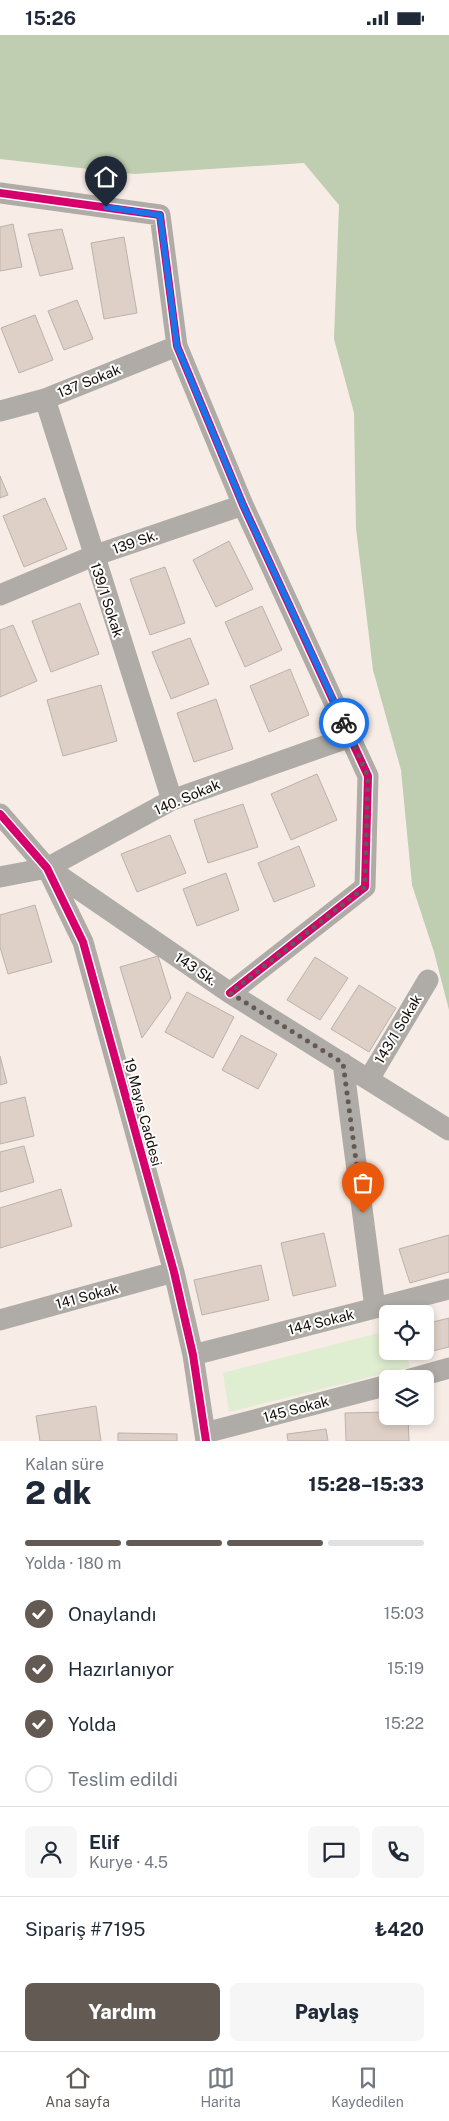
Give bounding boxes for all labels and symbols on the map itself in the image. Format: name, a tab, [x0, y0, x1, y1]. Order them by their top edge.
pin	[85, 156, 127, 207]
street label: 137 Sokak	[55, 361, 123, 401]
street label: 139 Sk.	[110, 527, 160, 557]
street label: 139/1 Sokak	[87, 561, 127, 640]
courier	[319, 698, 369, 748]
street label: 140. Sokak	[152, 776, 223, 818]
street label: 143 Sk.	[172, 949, 220, 989]
street label: 143/1 Sokak	[371, 991, 425, 1067]
street label: 19 Mayıs Caddesi	[121, 1056, 165, 1168]
pin	[342, 1162, 384, 1213]
street label: 141 Sokak	[54, 1280, 120, 1312]
street label: 144 Sokak	[286, 1306, 356, 1338]
street label: 145 Sokak	[261, 1393, 331, 1425]

